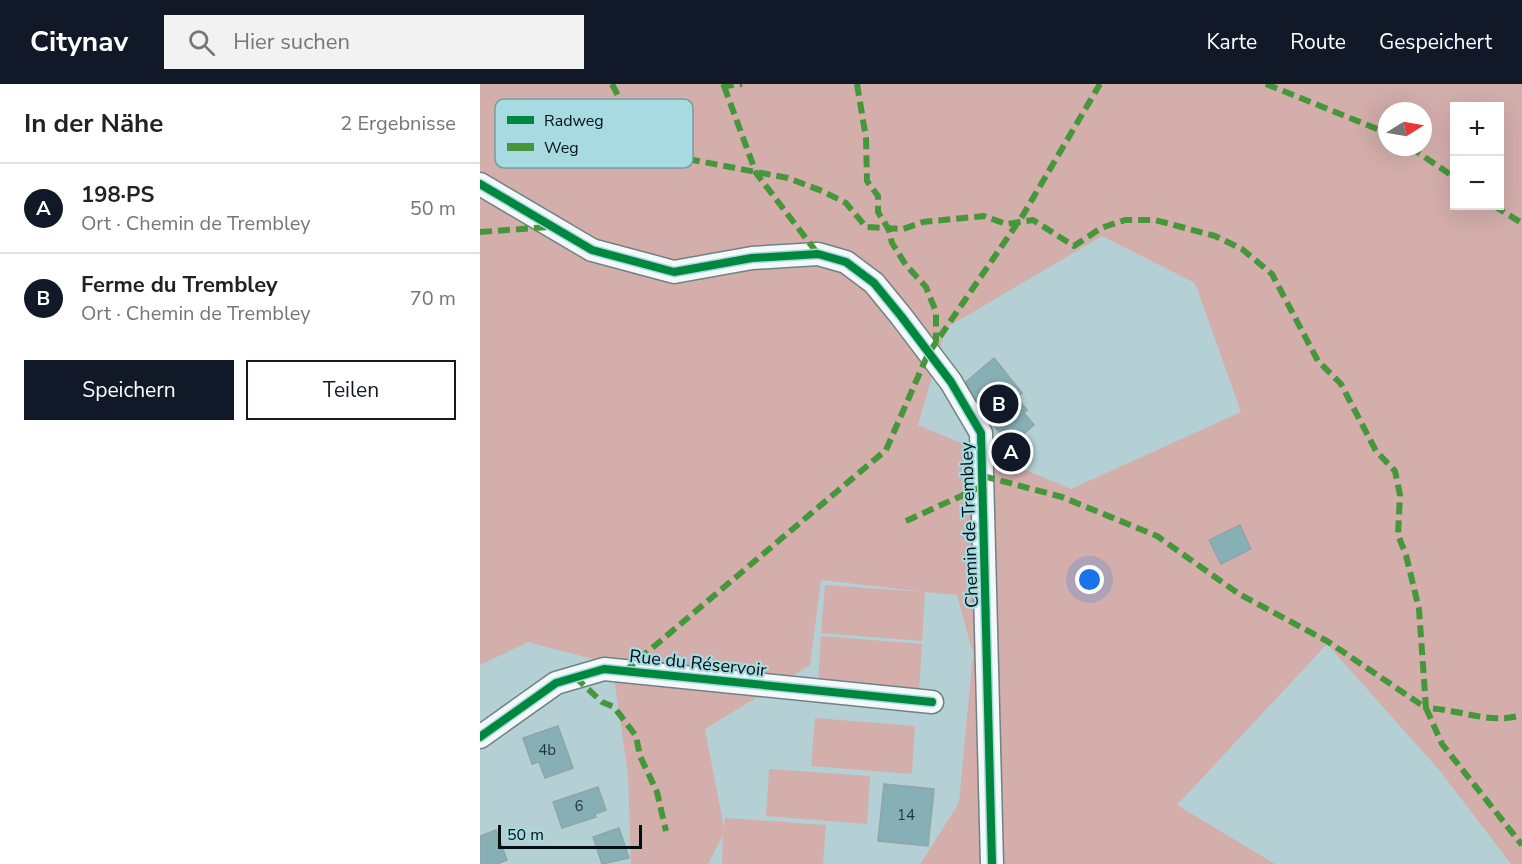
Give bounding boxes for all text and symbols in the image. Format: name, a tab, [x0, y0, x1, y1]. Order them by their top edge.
search box	[164, 15, 584, 69]
text: Citynav	[30, 23, 128, 61]
icon: search	[185, 26, 218, 59]
text: Hier suchen	[233, 27, 350, 57]
text: Karte	[1207, 28, 1257, 56]
text: Route	[1290, 28, 1346, 56]
text: Gespeichert	[1379, 28, 1492, 56]
legend	[495, 99, 693, 168]
north arrow	[1378, 102, 1432, 156]
map controls	[1450, 102, 1504, 210]
button: +	[1450, 102, 1504, 156]
text: In der Nähe	[24, 106, 163, 141]
text: 2 Ergebnisse	[340, 110, 456, 137]
text: Radweg	[544, 110, 604, 132]
text: Weg	[544, 137, 579, 159]
button: −	[1450, 156, 1504, 210]
text: 198·PS	[81, 180, 154, 210]
text: A	[36, 195, 51, 222]
text: 50 m	[410, 195, 456, 222]
text: Ort · Chemin de Trembley	[81, 210, 311, 237]
text: Ferme du Trembley	[81, 270, 278, 300]
text: B	[37, 285, 50, 312]
text: 70 m	[410, 285, 456, 312]
text: Ort · Chemin de Trembley	[81, 300, 311, 327]
button: Speichern	[24, 360, 234, 420]
button: Teilen	[246, 360, 456, 420]
pin: B	[980, 382, 1018, 426]
pin: A	[992, 430, 1030, 475]
street label: Chemin de Trembley	[954, 441, 984, 609]
your location	[1075, 565, 1104, 594]
street label: Rue du Réservoir	[628, 644, 768, 682]
house number: 4b	[538, 740, 556, 760]
house number: 6	[574, 796, 584, 816]
house number: 14	[897, 805, 915, 825]
scale bar	[498, 822, 642, 850]
text: 50 m	[507, 824, 544, 846]

